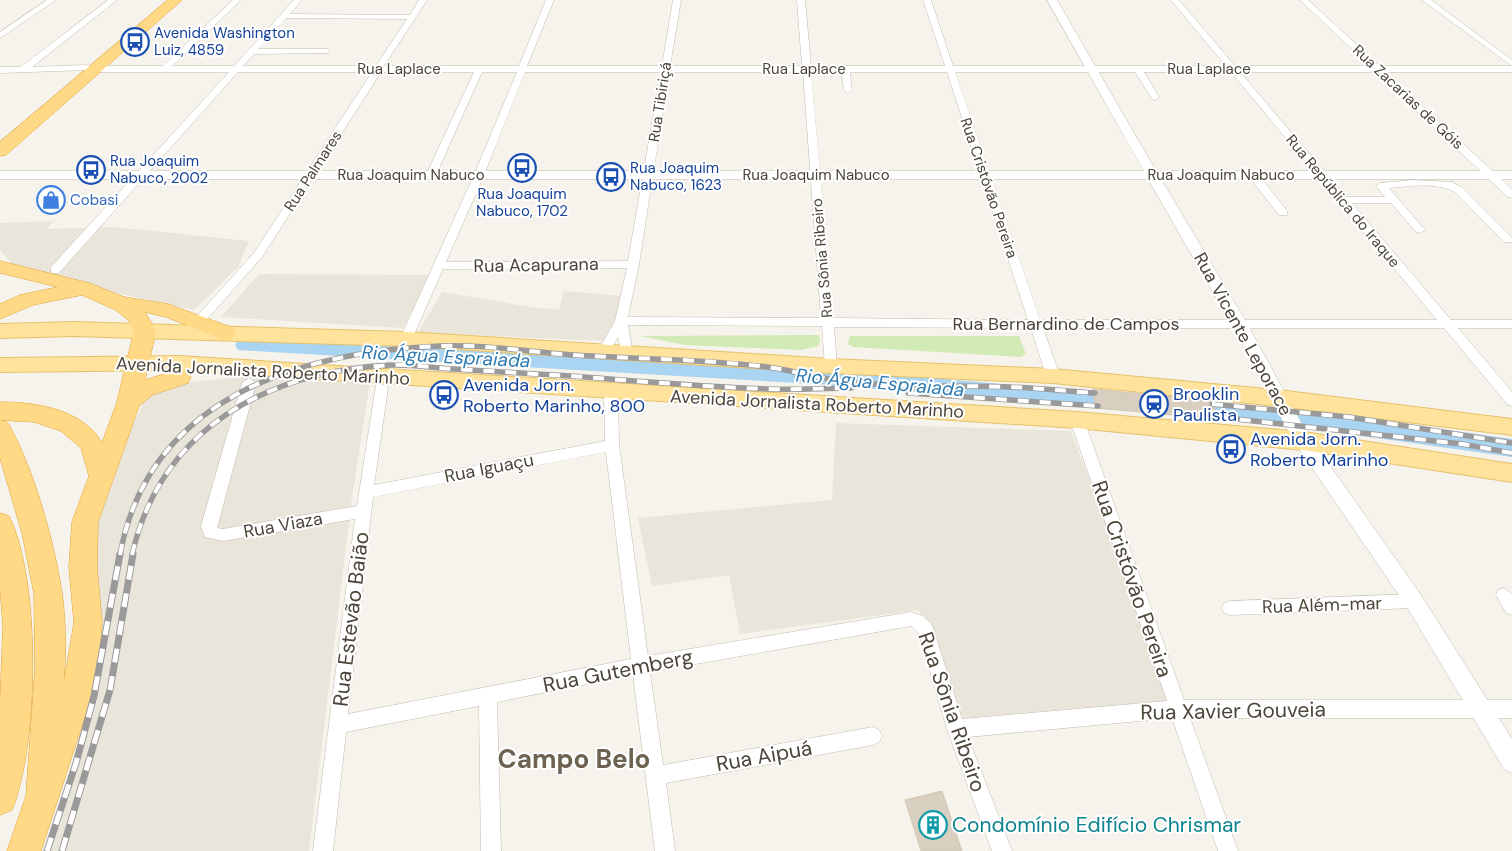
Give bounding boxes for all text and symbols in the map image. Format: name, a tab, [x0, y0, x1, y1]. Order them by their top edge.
place label: Avenida Washington Luiz, 4859	[154, 23, 295, 60]
bus stop icon: Avenida Washington Luiz, 4859	[120, 27, 150, 57]
street label: Rua Zacarias de Góis	[1348, 40, 1468, 154]
street label: Rua Laplace	[357, 59, 441, 79]
street label: Rua Laplace	[762, 59, 846, 79]
street label: Rua Laplace	[1167, 59, 1251, 79]
street label: Rua Tibiriçá	[644, 61, 676, 143]
street label: Rua Cristóvão Pereira	[956, 115, 1022, 261]
street label: Rua Palmares	[279, 127, 347, 215]
street label: Rua República do Iraque	[1281, 130, 1405, 272]
place label: Rua Joaquim Nabuco, 2002	[110, 151, 208, 188]
bus stop icon: Rua Joaquim Nabuco, 1702	[507, 153, 537, 183]
bus stop icon: Rua Joaquim Nabuco, 2002	[76, 155, 106, 185]
place label: Rua Joaquim Nabuco, 1623	[630, 158, 722, 195]
bus stop icon: Rua Joaquim Nabuco, 1623	[596, 162, 626, 192]
street label: Rua Joaquim Nabuco	[337, 165, 485, 185]
street label: Rua Joaquim Nabuco	[742, 165, 890, 185]
street label: Rua Joaquim Nabuco	[1147, 165, 1295, 185]
place label: Rua Joaquim Nabuco, 1702	[476, 184, 568, 221]
shop icon: Cobasi	[36, 185, 66, 215]
place label: Cobasi	[70, 190, 118, 210]
street label: Rua Sônia Ribeiro	[807, 197, 837, 319]
street label: Rua Vicente Leporace	[1188, 248, 1298, 420]
street label: Rua Acapurana	[473, 252, 599, 278]
street label: Rua Bernardino de Campos	[952, 312, 1180, 336]
water label: Rio Água Espraiada	[361, 340, 531, 373]
street label: Avenida Jornalista Roberto Marinho	[115, 351, 411, 391]
water label: Rio Água Espraiada	[795, 363, 965, 402]
place label: Avenida Jorn. Roberto Marinho, 800	[463, 373, 645, 418]
bus stop icon: Avenida Jorn. Roberto Marinho, 800	[429, 380, 459, 410]
place label: Brooklin Paulista	[1173, 382, 1239, 427]
street label: Avenida Jornalista Roberto Marinho	[669, 384, 965, 424]
station icon: Brooklin Paulista	[1139, 389, 1169, 419]
place label: Avenida Jorn. Roberto Marinho	[1250, 427, 1389, 472]
bus stop icon: Avenida Jorn. Roberto Marinho	[1216, 434, 1246, 464]
street label: Rua Iguaçu	[442, 448, 536, 488]
street label: Rua Cristóvão Pereira	[1085, 477, 1179, 681]
street label: Rua Viaza	[242, 506, 324, 544]
street label: Rua Estevão Baião	[326, 530, 376, 708]
street label: Rua Além-mar	[1262, 591, 1383, 619]
street label: Rua Sônia Ribeiro	[911, 628, 993, 796]
street label: Rua Gutemberg	[541, 643, 696, 699]
street label: Rua Xavier Gouveia	[1140, 695, 1326, 727]
street label: Rua Aipuá	[714, 734, 814, 778]
district label: Campo Belo	[498, 742, 650, 776]
building icon: Condomínio Edifício Chrismar	[918, 810, 948, 840]
place label: Condomínio Edifício Chrismar	[952, 811, 1241, 839]

